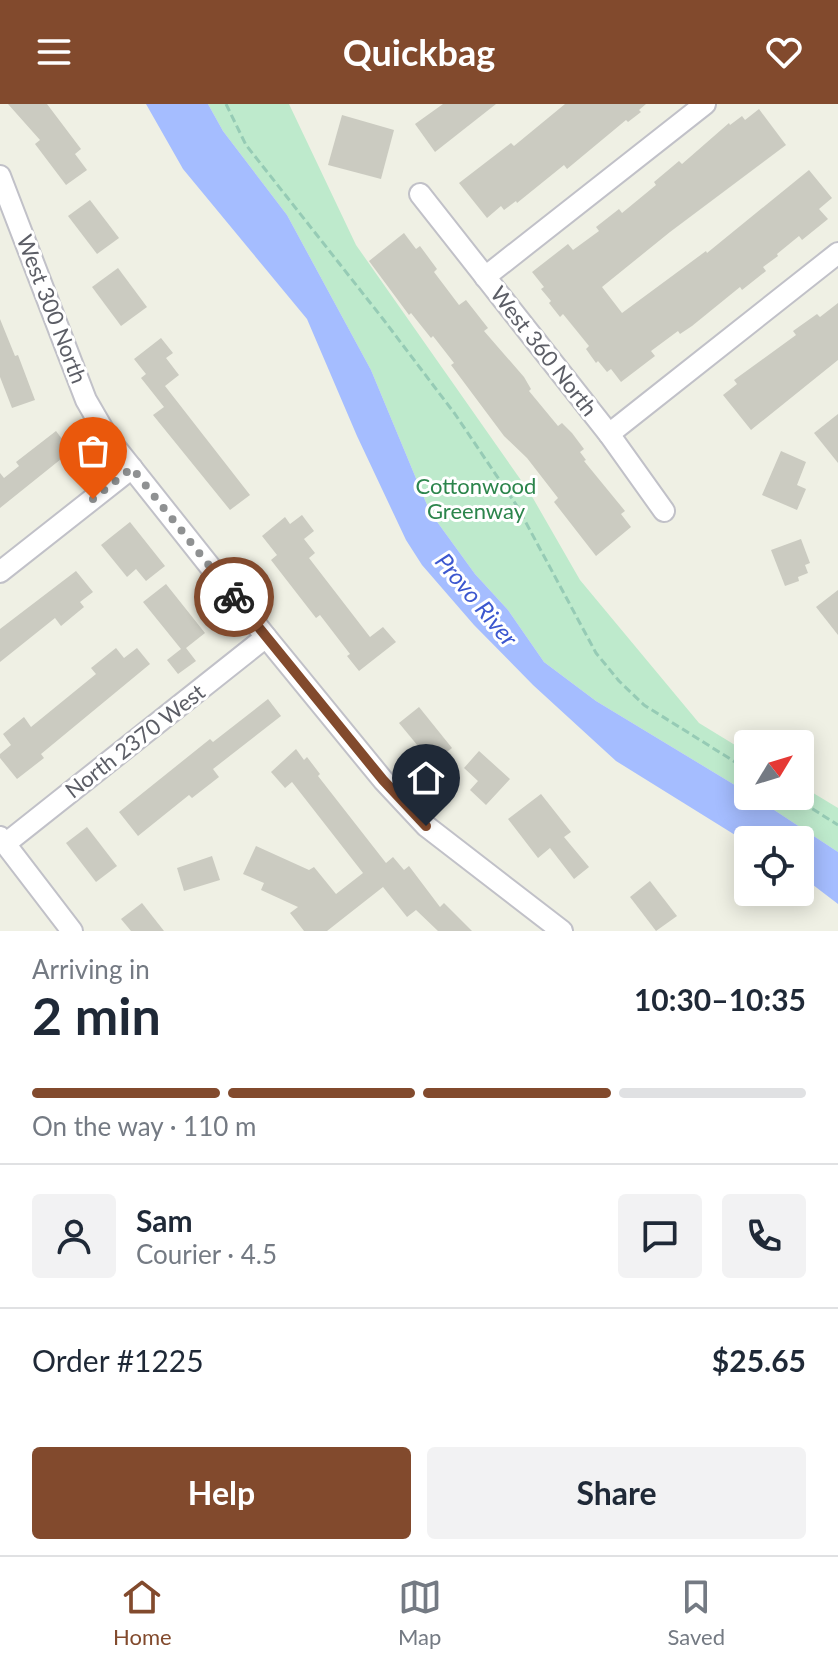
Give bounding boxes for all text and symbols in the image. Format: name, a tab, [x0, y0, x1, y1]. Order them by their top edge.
icon: menu	[32, 30, 76, 74]
text: Quickbag	[343, 30, 495, 74]
icon: heart	[762, 30, 806, 74]
street label: West 300 North	[12, 231, 93, 387]
street label: West 360 North	[485, 280, 603, 421]
pin	[59, 417, 127, 499]
icon: bag	[71, 429, 115, 473]
park label: Cottonwood Greenway	[416, 472, 536, 524]
water label: Provo River	[430, 547, 525, 652]
courier	[194, 557, 274, 637]
icon: bike	[212, 575, 256, 619]
street label: North 2370 West	[60, 678, 210, 803]
north arrow	[734, 730, 814, 810]
map controls	[734, 730, 814, 906]
pin	[392, 744, 460, 826]
icon: home	[404, 756, 448, 800]
button: locate	[734, 826, 814, 906]
text: Arriving in	[32, 953, 150, 985]
text: 10:30–10:35	[634, 981, 806, 1017]
text: 2 min	[32, 984, 161, 1046]
text: On the way · 110 m	[32, 1110, 256, 1142]
button: person	[32, 1194, 116, 1278]
button: chat	[618, 1194, 702, 1278]
button: phone	[722, 1194, 806, 1278]
text: Sam	[136, 1202, 193, 1238]
text: Courier · 4.5	[136, 1238, 277, 1270]
text: Order #1225	[32, 1342, 204, 1378]
text: $25.65	[712, 1342, 806, 1378]
button: Help	[32, 1447, 411, 1539]
button: Share	[427, 1447, 806, 1539]
tab: Home	[113, 1575, 172, 1650]
tab: Map	[398, 1575, 442, 1650]
tab: Saved	[668, 1575, 725, 1650]

